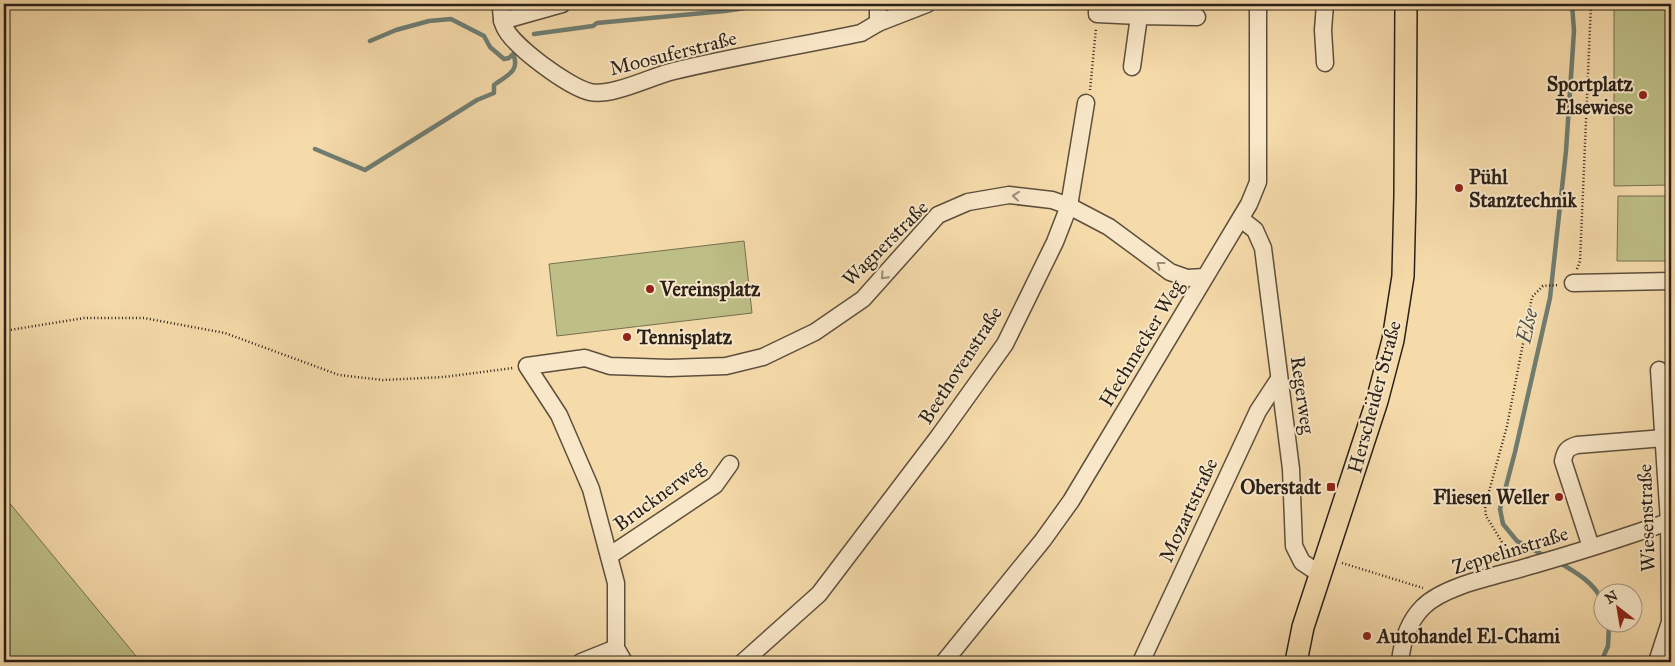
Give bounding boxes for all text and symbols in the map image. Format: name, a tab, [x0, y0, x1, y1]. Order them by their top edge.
street label: Moosuferstraße	[607, 26, 739, 80]
place label: Sportplatz Elsewiese	[1547, 72, 1634, 119]
marker: Sportplatz Elsewiese	[1637, 89, 1649, 101]
place label: Pühl Stanztechnik	[1469, 165, 1577, 212]
marker: Pühl Stanztechnik	[1453, 182, 1465, 194]
one-way arrow	[1012, 191, 1020, 202]
street label: Wagnerstraße	[837, 195, 934, 292]
one-way arrow	[1157, 262, 1166, 270]
one-way arrow	[881, 270, 890, 279]
street label: Hechmecker Weg	[1094, 275, 1189, 411]
place label: Vereinsplatz	[659, 277, 761, 302]
marker: Vereinsplatz	[644, 283, 656, 295]
street label: Beethovenstraße	[913, 302, 1007, 428]
water label: Else	[1510, 305, 1544, 347]
street label: Herscheider Straße	[1342, 318, 1406, 476]
place label: Tennisplatz	[636, 325, 733, 350]
marker: Tennisplatz	[621, 331, 633, 343]
street label: Regerweg	[1285, 355, 1320, 436]
street label: Brucknerweg	[609, 454, 710, 537]
street label: Mozartstraße	[1153, 454, 1223, 566]
street label: Wiesenstraße	[1632, 464, 1660, 572]
place label: Oberstadt	[1240, 475, 1322, 499]
marker: Oberstadt	[1325, 481, 1337, 493]
place label: Fliesen Weller	[1433, 485, 1549, 509]
marker: Fliesen Weller	[1553, 491, 1565, 503]
street label: Zeppelinstraße	[1449, 521, 1571, 579]
north arrow	[1592, 584, 1642, 634]
text: N	[1602, 587, 1621, 608]
place label: Autohandel El-Chami	[1375, 624, 1561, 648]
marker: Autohandel El-Chami	[1361, 630, 1373, 642]

